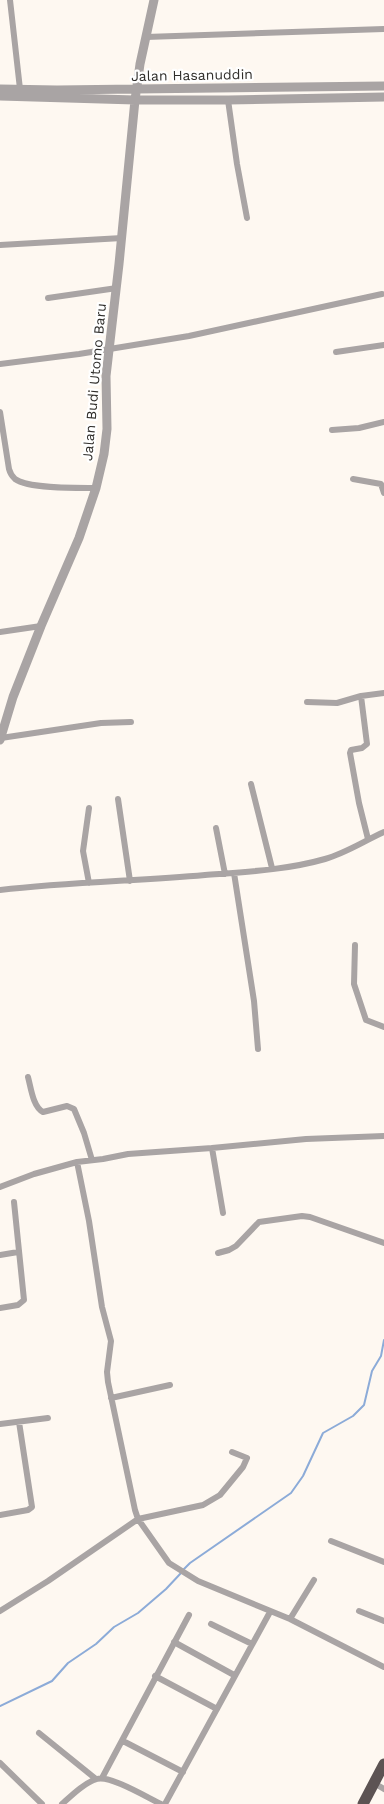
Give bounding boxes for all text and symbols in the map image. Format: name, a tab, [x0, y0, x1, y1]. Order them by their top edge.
street label: Jalan Hasanuddin	[131, 66, 253, 84]
street label: Jalan Budi Utomo Baru	[79, 302, 109, 462]

